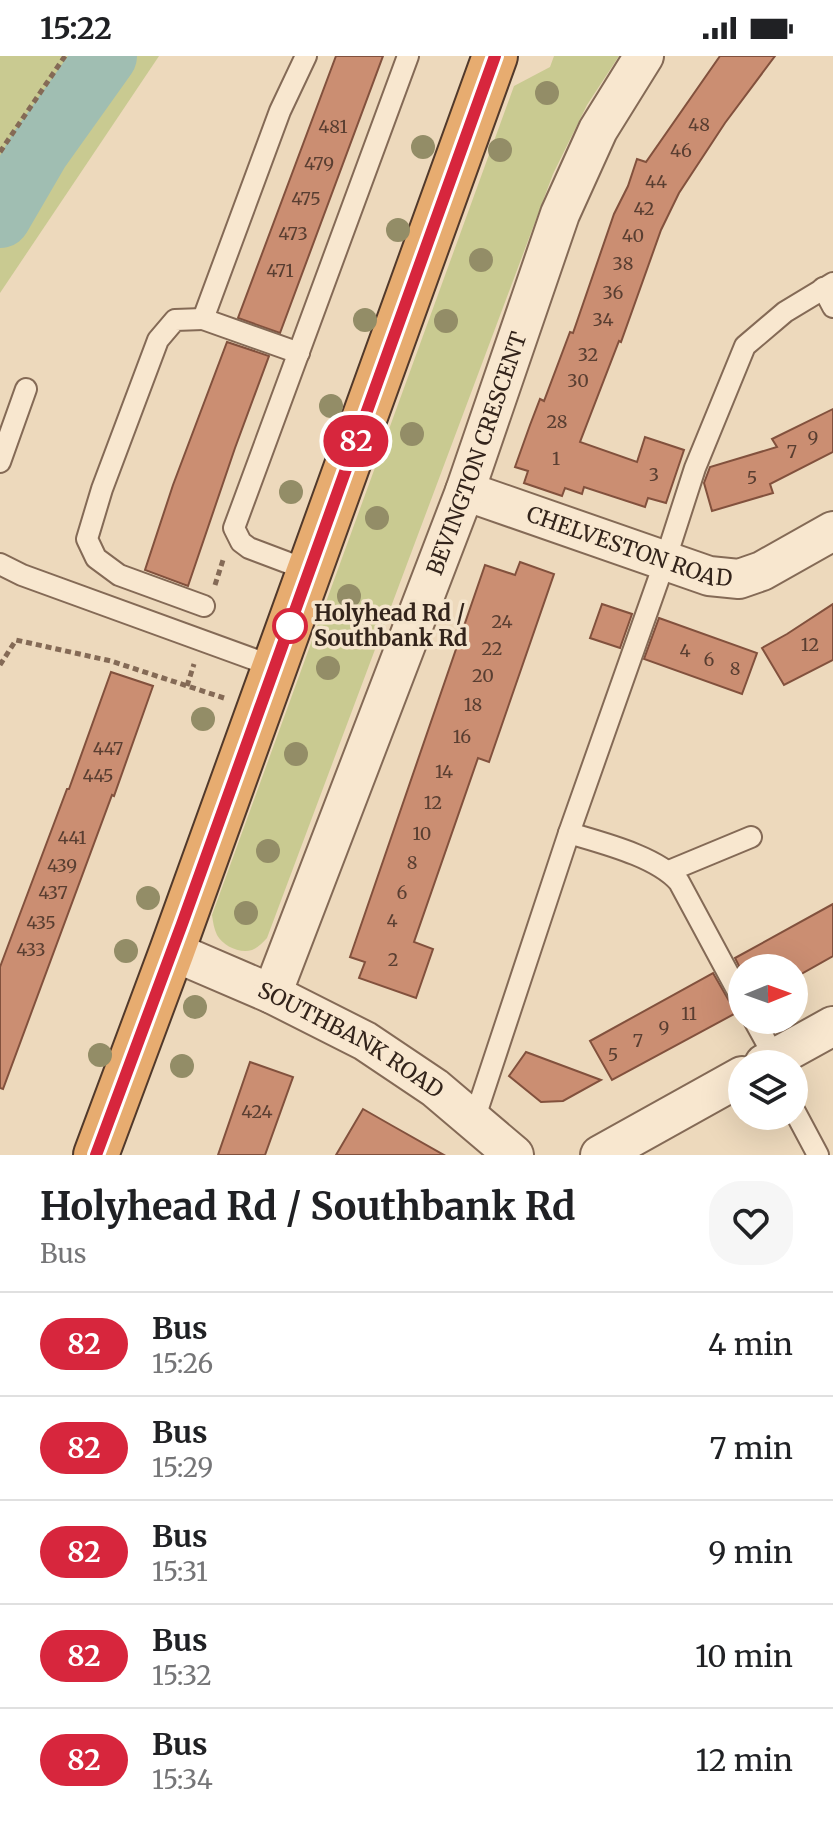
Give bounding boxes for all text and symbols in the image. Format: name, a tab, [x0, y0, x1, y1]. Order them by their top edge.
text: 15:22	[40, 9, 112, 47]
house number: 48	[688, 113, 710, 136]
house number: 481	[318, 115, 348, 138]
house number: 46	[670, 139, 692, 162]
house number: 479	[304, 152, 334, 175]
house number: 44	[645, 170, 667, 193]
house number: 475	[291, 187, 321, 210]
house number: 42	[634, 197, 654, 220]
house number: 473	[278, 222, 308, 245]
house number: 40	[622, 224, 644, 247]
house number: 38	[613, 252, 633, 275]
house number: 471	[266, 259, 294, 282]
house number: 36	[603, 281, 624, 304]
house number: 34	[592, 308, 614, 331]
street label: BEVINGTON CRESCENT	[420, 328, 533, 579]
house number: 32	[578, 343, 598, 366]
house number: 30	[567, 369, 589, 392]
house number: 28	[546, 410, 568, 433]
line badge: 82	[320, 415, 392, 467]
text: 82	[339, 423, 373, 459]
house number: 9	[808, 426, 818, 449]
house number: 7	[787, 440, 797, 463]
house number: 1	[552, 447, 560, 470]
house number: 3	[649, 463, 659, 486]
house number: 5	[747, 466, 757, 489]
street label: CHELVESTON ROAD	[523, 500, 734, 592]
place label: Holyhead Rd / Southbank Rd	[314, 599, 468, 652]
marker: Holyhead Rd / Southbank Rd	[273, 609, 307, 643]
house number: 24	[491, 610, 513, 633]
house number: 12	[801, 633, 819, 656]
house number: 22	[481, 637, 503, 660]
house number: 4	[679, 639, 691, 662]
house number: 6	[704, 648, 715, 671]
house number: 8	[730, 657, 740, 680]
house number: 20	[472, 664, 494, 687]
house number: 18	[464, 693, 482, 716]
house number: 16	[453, 725, 471, 748]
house number: 447	[93, 737, 123, 760]
house number: 14	[435, 760, 453, 783]
house number: 445	[82, 764, 114, 787]
house number: 12	[424, 791, 442, 814]
house number: 10	[413, 822, 431, 845]
house number: 441	[57, 826, 87, 849]
house number: 8	[407, 851, 417, 874]
house number: 439	[47, 854, 77, 877]
house number: 437	[38, 881, 68, 904]
house number: 6	[397, 881, 408, 904]
house number: 4	[386, 909, 398, 932]
house number: 435	[26, 911, 56, 934]
house number: 433	[16, 938, 46, 961]
house number: 2	[388, 948, 398, 971]
north arrow	[728, 954, 808, 1034]
map controls	[728, 954, 808, 1130]
street label: SOUTHBANK ROAD	[254, 976, 449, 1104]
house number: 11	[681, 1002, 697, 1025]
house number: 9	[659, 1016, 669, 1039]
house number: 7	[633, 1029, 643, 1052]
house number: 5	[608, 1043, 618, 1066]
button: layers	[728, 1050, 808, 1130]
house number: 424	[241, 1100, 273, 1123]
button: heart	[709, 1181, 793, 1265]
text: Holyhead Rd / Southbank Rd	[40, 1183, 575, 1230]
text: Bus	[40, 1237, 86, 1270]
text: Bus	[152, 1309, 208, 1347]
text: 4 min	[708, 1325, 793, 1363]
text: 82	[67, 1326, 101, 1362]
text: 15:26	[152, 1347, 213, 1380]
text: Bus	[152, 1413, 208, 1451]
text: 7 min	[709, 1429, 793, 1467]
text: 82	[67, 1430, 101, 1466]
text: 15:29	[152, 1451, 213, 1484]
text: Bus	[152, 1517, 208, 1555]
text: 9 min	[708, 1533, 793, 1571]
text: 82	[67, 1534, 101, 1570]
text: 15:31	[152, 1555, 208, 1588]
text: Bus	[152, 1621, 208, 1659]
text: 10 min	[695, 1637, 793, 1675]
text: 82	[67, 1638, 101, 1674]
text: 15:32	[152, 1659, 212, 1692]
text: Bus	[152, 1725, 208, 1763]
text: 12 min	[696, 1741, 793, 1779]
text: 82	[67, 1742, 101, 1778]
text: 15:34	[152, 1763, 213, 1796]

